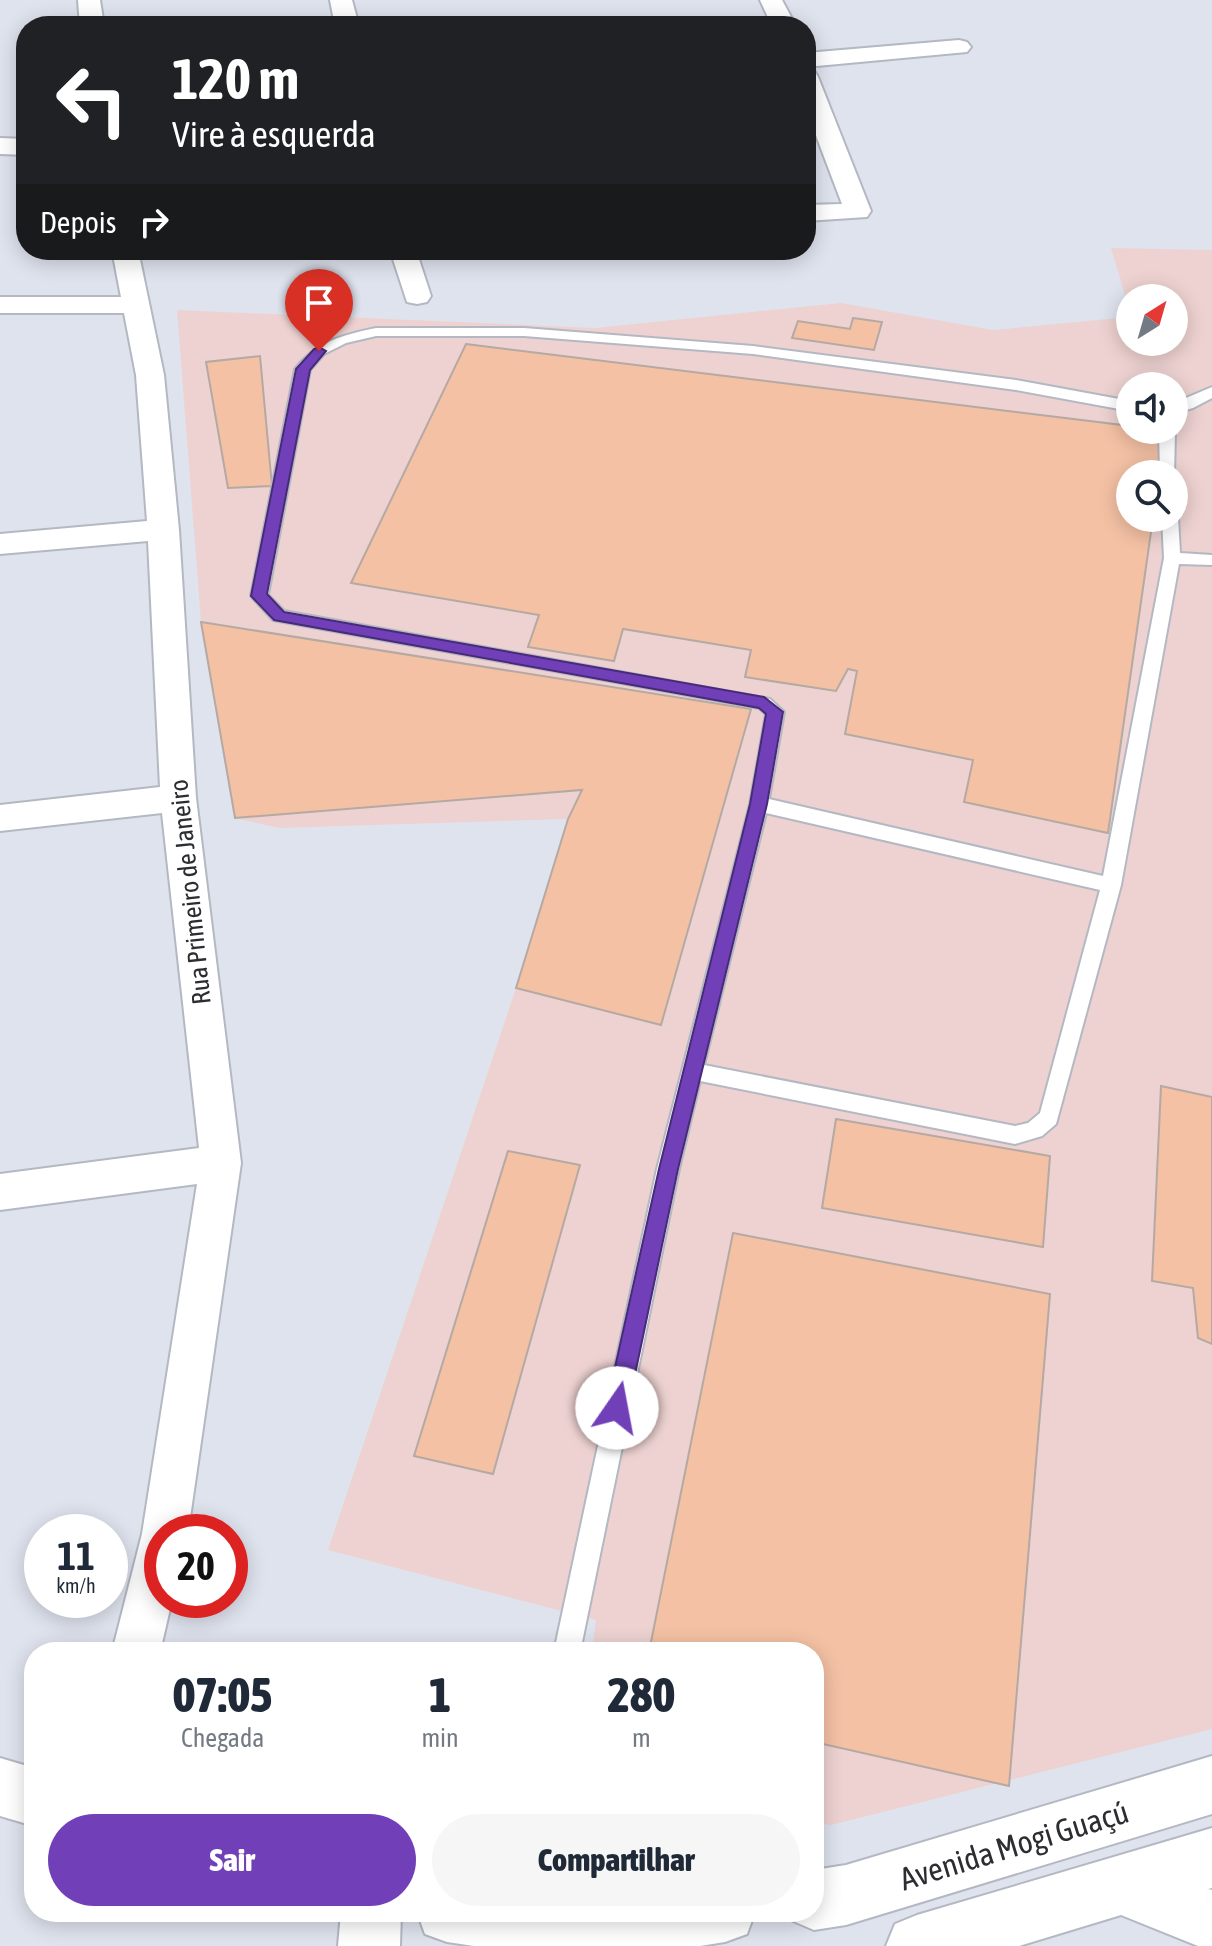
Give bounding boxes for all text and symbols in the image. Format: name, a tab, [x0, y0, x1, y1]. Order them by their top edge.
text: 120 m	[172, 47, 299, 111]
icon: left	[40, 48, 144, 152]
text: Vire à esquerda	[172, 113, 376, 155]
icon: right	[132, 200, 176, 244]
text: Depois	[40, 205, 116, 239]
pin	[285, 269, 353, 351]
icon: arrive	[297, 281, 341, 325]
north arrow	[1116, 284, 1188, 356]
map controls	[1116, 284, 1188, 532]
button: sound	[1116, 372, 1188, 444]
button: search	[1116, 460, 1188, 532]
street label: Rua Primeiro de Janeiro	[163, 778, 217, 1006]
position arrow	[575, 1366, 659, 1450]
speed limit sign: 20	[144, 1514, 248, 1618]
text: 11	[57, 1533, 95, 1578]
text: km/h	[56, 1574, 96, 1597]
text: 07:05	[173, 1667, 273, 1722]
text: 1	[429, 1667, 451, 1722]
text: 280	[608, 1667, 675, 1722]
text: Chegada	[181, 1723, 264, 1753]
text: min	[421, 1723, 459, 1753]
text: m	[632, 1723, 651, 1753]
street label: Avenida Mogi Guaçú	[895, 1793, 1133, 1897]
button: Sair	[48, 1814, 416, 1906]
button: Compartilhar	[432, 1814, 800, 1906]

